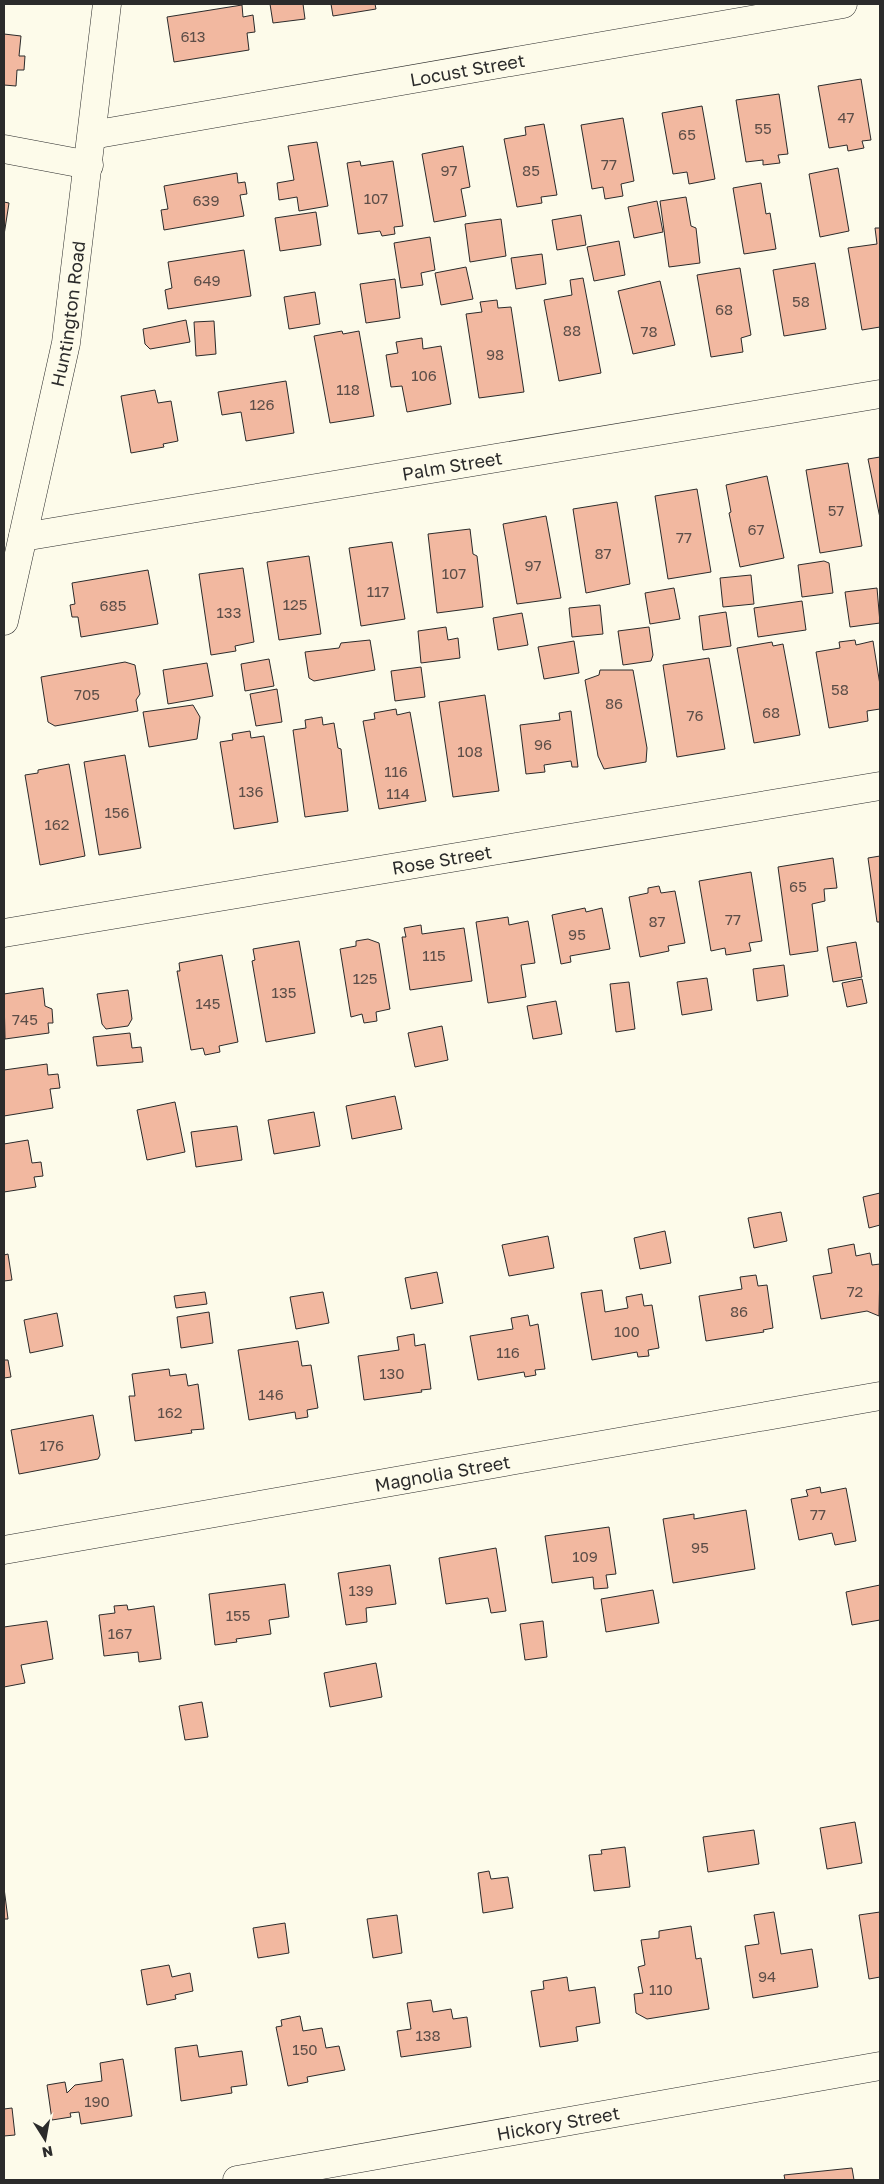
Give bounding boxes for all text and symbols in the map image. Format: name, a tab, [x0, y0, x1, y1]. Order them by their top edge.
house number: 613	[180, 27, 206, 45]
street label: Locust Street	[408, 49, 526, 90]
house number: 47	[837, 108, 855, 126]
house number: 55	[754, 119, 772, 137]
house number: 65	[678, 125, 696, 143]
house number: 77	[601, 155, 617, 173]
house number: 97	[440, 161, 458, 179]
house number: 85	[522, 161, 540, 179]
house number: 107	[364, 189, 388, 207]
house number: 639	[193, 191, 219, 209]
street label: Huntington Road	[46, 240, 89, 389]
house number: 649	[193, 271, 221, 289]
house number: 58	[792, 292, 810, 310]
house number: 68	[715, 300, 733, 318]
house number: 88	[563, 321, 581, 339]
house number: 78	[640, 322, 658, 340]
house number: 98	[486, 345, 504, 363]
house number: 106	[411, 366, 437, 384]
house number: 118	[336, 380, 360, 398]
house number: 126	[249, 395, 275, 413]
street label: Palm Street	[400, 446, 504, 485]
house number: 57	[828, 501, 844, 519]
house number: 67	[747, 520, 765, 538]
house number: 77	[676, 528, 692, 546]
house number: 87	[594, 544, 612, 562]
house number: 97	[524, 556, 542, 574]
house number: 107	[442, 564, 466, 582]
house number: 117	[367, 582, 389, 600]
house number: 125	[283, 595, 307, 613]
house number: 685	[100, 596, 126, 614]
house number: 133	[217, 603, 241, 621]
house number: 58	[831, 680, 849, 698]
house number: 705	[74, 685, 100, 703]
house number: 86	[605, 694, 623, 712]
house number: 68	[762, 703, 780, 721]
house number: 76	[686, 706, 704, 724]
house number: 96	[534, 735, 552, 753]
house number: 108	[457, 742, 483, 760]
house number: 116	[384, 762, 408, 780]
house number: 136	[238, 782, 264, 800]
house number: 114	[386, 784, 410, 802]
house number: 156	[104, 803, 130, 821]
house number: 162	[44, 815, 70, 833]
street label: Rose Street	[390, 840, 493, 879]
house number: 65	[789, 877, 807, 895]
house number: 77	[725, 910, 741, 928]
house number: 87	[648, 912, 666, 930]
house number: 95	[568, 925, 586, 943]
house number: 115	[422, 946, 446, 964]
house number: 125	[353, 969, 377, 987]
house number: 135	[272, 983, 296, 1001]
house number: 145	[195, 994, 221, 1012]
house number: 745	[12, 1010, 38, 1028]
house number: 72	[847, 1282, 863, 1300]
house number: 86	[730, 1302, 748, 1320]
house number: 100	[614, 1322, 640, 1340]
house number: 116	[496, 1343, 520, 1361]
house number: 130	[379, 1364, 405, 1382]
house number: 146	[258, 1385, 284, 1403]
house number: 162	[157, 1403, 183, 1421]
house number: 176	[40, 1436, 64, 1454]
street label: Magnolia Street	[373, 1450, 512, 1496]
house number: 77	[810, 1505, 826, 1523]
house number: 95	[691, 1538, 709, 1556]
house number: 109	[572, 1547, 598, 1565]
house number: 139	[348, 1581, 374, 1599]
house number: 155	[226, 1606, 250, 1624]
house number: 167	[108, 1624, 132, 1642]
house number: 94	[758, 1967, 776, 1985]
house number: 110	[649, 1980, 673, 1998]
house number: 138	[415, 2026, 441, 2044]
house number: 150	[292, 2040, 318, 2058]
house number: 190	[84, 2092, 110, 2110]
street label: Hickory Street	[495, 2101, 621, 2145]
north arrow	[20, 2114, 70, 2164]
text: N	[41, 2143, 54, 2162]

